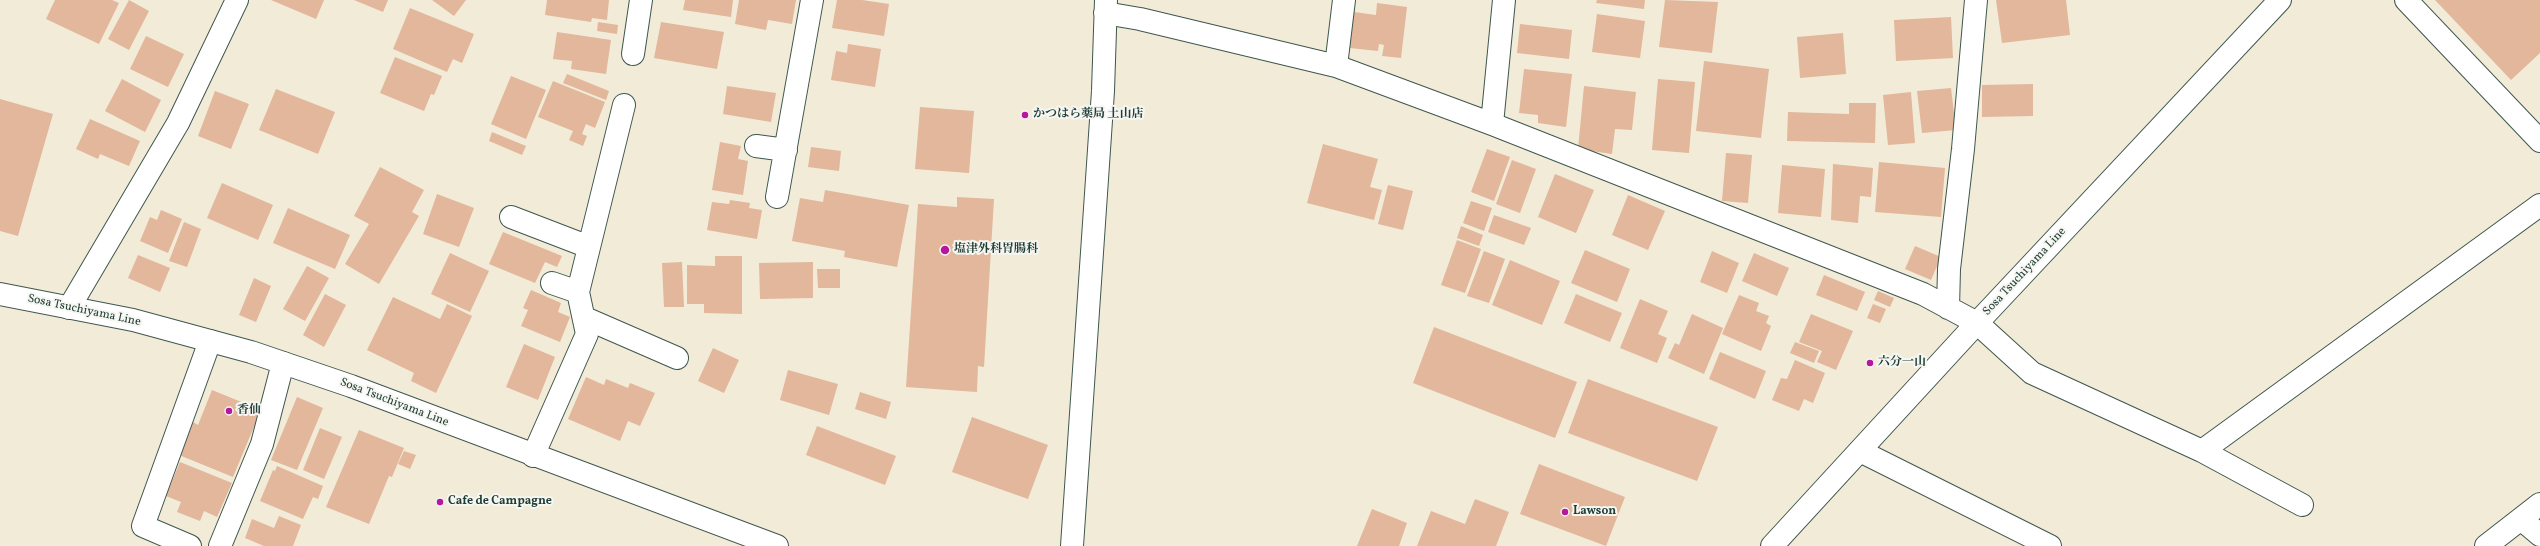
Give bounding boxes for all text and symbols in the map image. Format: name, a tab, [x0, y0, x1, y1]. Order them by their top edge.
place label: かつはら薬局 土山店	[1033, 108, 1143, 122]
marker: かつはら薬局 土山店	[1020, 110, 1030, 120]
street label: Sosa Tsuchiyama Line	[1980, 225, 2070, 319]
place label: 塩津外科胃腸科	[954, 243, 1038, 257]
marker: 塩津外科胃腸科	[939, 244, 951, 256]
street label: Sosa Tsuchiyama Line	[26, 292, 142, 330]
place label: 六分一山	[1878, 356, 1926, 370]
marker: 六分一山	[1865, 358, 1875, 368]
street label: Sosa Tsuchiyama Line	[338, 376, 450, 430]
place label: 香仙	[237, 404, 261, 418]
marker: 香仙	[224, 406, 234, 416]
place label: Cafe de Campagne	[448, 495, 552, 509]
marker: Cafe de Campagne	[435, 497, 445, 507]
place label: Lawson	[1573, 505, 1616, 519]
marker: Lawson	[1560, 507, 1570, 517]

